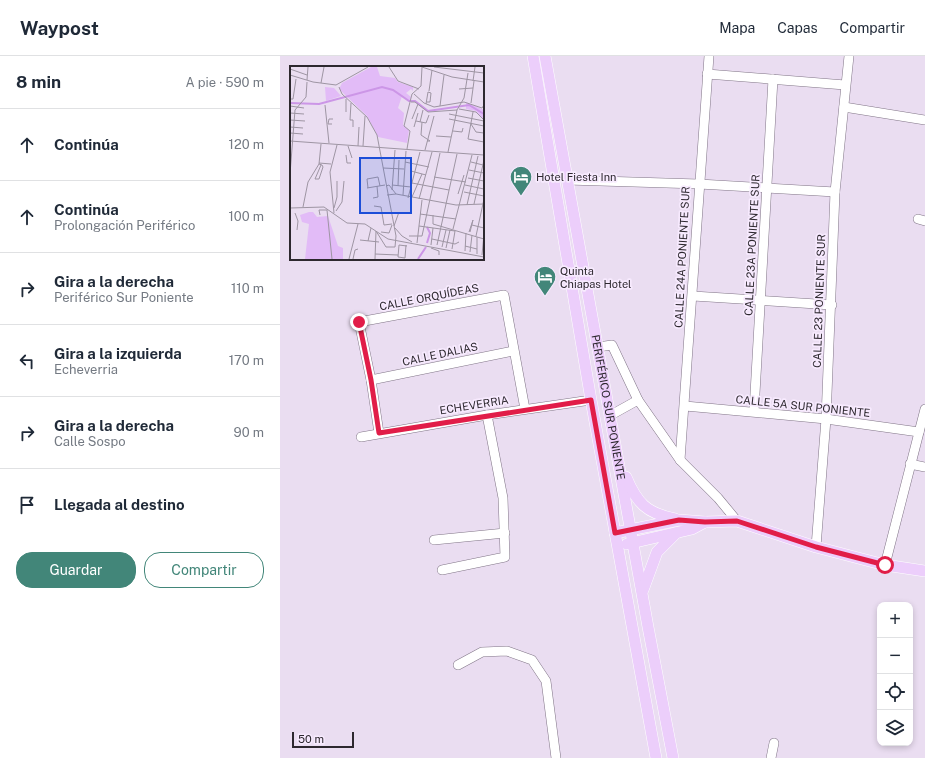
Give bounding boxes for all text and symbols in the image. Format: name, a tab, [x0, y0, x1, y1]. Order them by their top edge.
text: Waypost	[20, 17, 99, 39]
text: Mapa	[719, 20, 755, 36]
text: Capas	[777, 20, 818, 36]
text: Compartir	[840, 20, 905, 36]
inset map	[290, 66, 484, 260]
text: 8 min	[16, 72, 61, 92]
text: A pie · 590 m	[185, 75, 264, 90]
icon: ahead	[16, 134, 38, 156]
text: Continúa	[54, 136, 119, 153]
text: 120 m	[229, 137, 264, 152]
hotel icon: Hotel Fiesta Inn	[508, 164, 534, 197]
place label: Hotel Fiesta Inn	[536, 171, 616, 183]
street label: CALLE 23A PONIENTE SUR	[742, 174, 762, 316]
street label: CALLE 24A PONIENTE SUR	[672, 186, 692, 328]
text: Continúa	[54, 201, 119, 218]
icon: ahead	[16, 206, 38, 228]
text: 100 m	[228, 209, 264, 224]
text: Prolongación Periférico	[54, 218, 195, 233]
street label: CALLE 23 PONIENTE SUR	[811, 234, 827, 368]
hotel icon: Quinta Chiapas Hotel	[532, 264, 558, 297]
place label: Quinta Chiapas Hotel	[560, 265, 631, 290]
text: Gira a la derecha	[54, 273, 174, 290]
icon: right	[16, 278, 38, 300]
street label: CALLE ORQUÍDEAS	[378, 280, 480, 313]
text: 110 m	[231, 281, 264, 296]
text: Periférico Sur Poniente	[54, 290, 194, 305]
route end	[350, 313, 368, 331]
street label: PERIFÉRICO SUR PONIENTE	[589, 334, 627, 481]
street label: CALLE DALIAS	[401, 340, 479, 368]
text: Gira a la izquierda	[54, 345, 182, 362]
icon: left	[16, 350, 38, 372]
text: 170 m	[229, 353, 264, 368]
text: Echeverria	[54, 362, 118, 377]
street label: CALLE 5A SUR PONIENTE	[735, 393, 871, 419]
street label: ECHEVERRIA	[439, 394, 510, 416]
text: Gira a la derecha	[54, 417, 174, 434]
icon: right	[16, 422, 38, 444]
text: 90 m	[234, 425, 264, 440]
text: Calle Sospo	[54, 434, 126, 449]
icon: arrive	[16, 494, 38, 516]
text: Llegada al destino	[54, 496, 185, 513]
button: Guardar	[16, 552, 136, 588]
button: Compartir	[144, 552, 264, 588]
route start	[876, 556, 894, 574]
map controls	[877, 602, 913, 746]
button: +	[877, 602, 913, 638]
button: −	[877, 638, 913, 674]
button: locate	[877, 674, 913, 710]
button: layers	[877, 710, 913, 746]
scale bar	[292, 730, 354, 749]
text: 50 m	[298, 733, 324, 745]

